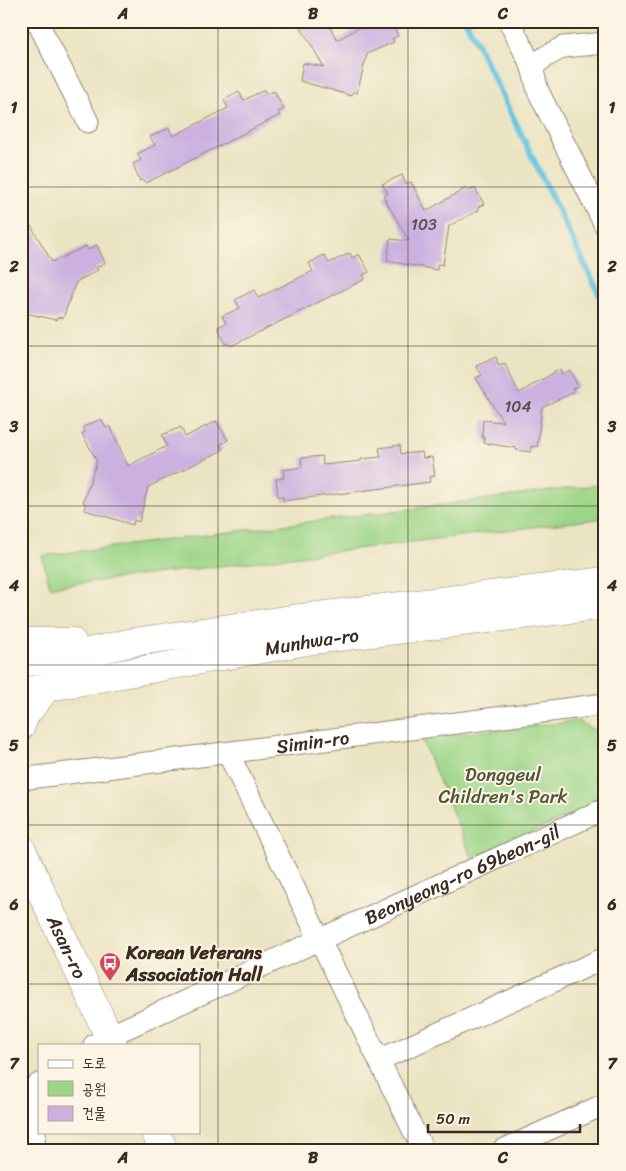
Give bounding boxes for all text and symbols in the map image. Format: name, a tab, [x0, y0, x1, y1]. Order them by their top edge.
text: A	[117, 0, 128, 28]
text: B	[308, 0, 319, 28]
text: C	[497, 0, 509, 28]
text: 1	[11, 93, 18, 122]
text: 1	[609, 93, 616, 122]
house number: 103	[411, 210, 437, 239]
text: 2	[8, 252, 19, 281]
text: 2	[606, 252, 617, 281]
house number: 104	[505, 392, 531, 421]
text: 3	[9, 412, 19, 441]
text: 3	[607, 412, 617, 441]
text: 4	[8, 571, 19, 600]
text: 4	[606, 571, 617, 600]
street label: Munhwa-ro	[262, 618, 360, 665]
street label: Simin-ro	[274, 721, 351, 763]
text: 5	[9, 731, 19, 760]
text: 5	[607, 731, 617, 760]
park label: Donggeul Children's Park	[438, 758, 568, 813]
street label: Beonyeong-ro 69beon-gil	[359, 815, 566, 934]
text: 6	[8, 890, 19, 919]
text: 6	[606, 890, 617, 919]
street label: Asan-ro	[38, 908, 96, 985]
place label: Korean Veterans Association Hall	[125, 936, 264, 991]
bus stop icon: Korean Veterans Association Hall	[98, 951, 122, 982]
legend	[38, 1044, 200, 1134]
text: 7	[9, 1049, 20, 1078]
text: 7	[607, 1049, 618, 1078]
text: 도로	[82, 1050, 106, 1076]
text: 공원	[82, 1076, 106, 1102]
text: 건물	[82, 1100, 106, 1126]
scale bar	[428, 1101, 581, 1133]
text: 50 m	[436, 1106, 471, 1132]
text: A	[117, 1143, 128, 1171]
text: B	[308, 1143, 319, 1171]
text: C	[497, 1143, 509, 1171]

